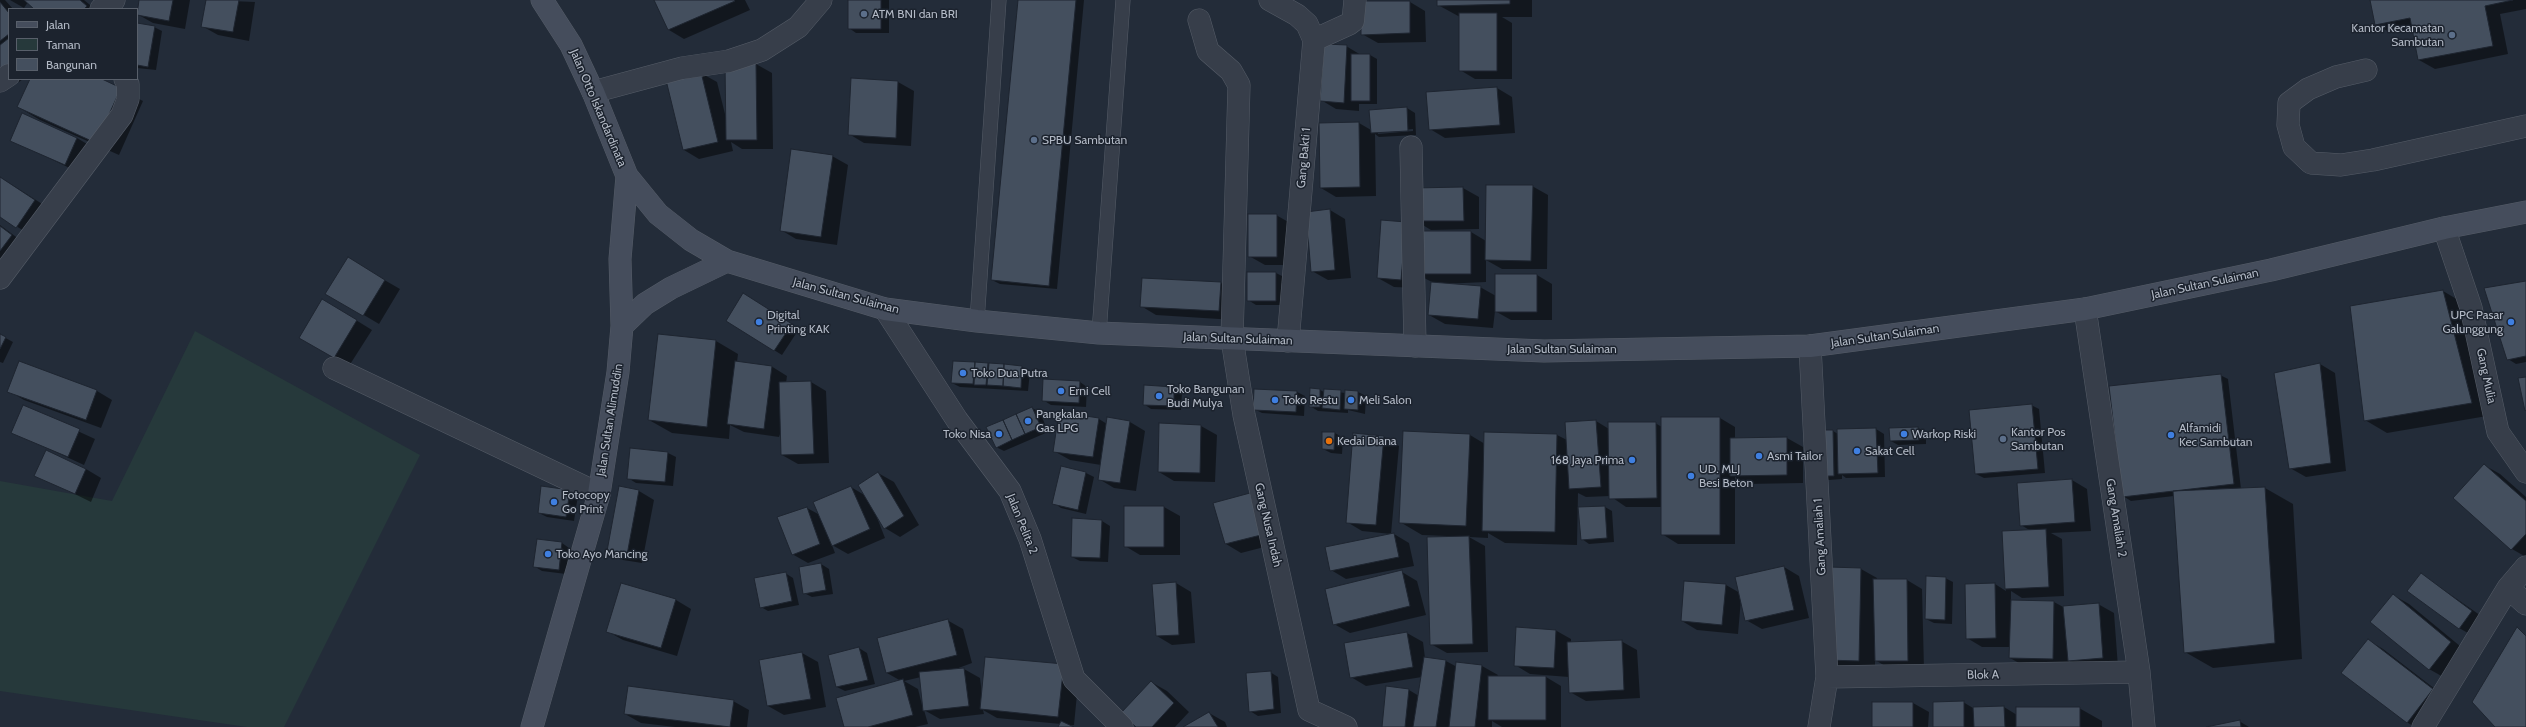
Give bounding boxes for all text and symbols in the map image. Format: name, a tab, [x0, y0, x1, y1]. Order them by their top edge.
place label: ATM BNI dan BRI	[872, 7, 958, 21]
legend	[8, 8, 138, 80]
marker: ATM BNI dan BRI	[859, 9, 869, 19]
text: Jalan	[46, 17, 70, 32]
place label: Kantor Kecamatan Sambutan	[2351, 21, 2444, 49]
marker: Kantor Kecamatan Sambutan	[2447, 30, 2457, 40]
text: Taman	[46, 37, 80, 52]
street label: Jalan Otto Iskandardinata	[567, 47, 629, 169]
text: Bangunan	[46, 57, 97, 72]
street label: Gang Bakti 1	[1294, 127, 1314, 189]
place label: SPBU Sambutan	[1042, 133, 1127, 147]
marker: SPBU Sambutan	[1029, 135, 1039, 145]
street label: Jalan Sultan Sulaiman	[2150, 266, 2260, 302]
street label: Jalan Sultan Sulaiman	[791, 275, 901, 317]
place label: Digital Printing KAK	[767, 308, 830, 336]
place label: UPC Pasar Galunggung	[2442, 308, 2503, 336]
marker: Digital Printing KAK	[754, 317, 764, 327]
marker: UPC Pasar Galunggung	[2506, 317, 2516, 327]
street label: Jalan Sultan Sulaiman	[1830, 321, 1940, 351]
street label: Jalan Sultan Sulaiman	[1183, 330, 1293, 348]
street label: Jalan Sultan Sulaiman	[1507, 342, 1617, 356]
street label: Gang Mulia	[2473, 347, 2499, 405]
street label: Jalan Sultan Alimuddin	[594, 363, 626, 477]
place label: Toko Dua Putra	[971, 366, 1047, 380]
marker: Toko Dua Putra	[958, 368, 968, 378]
place label: Toko Bangunan Budi Mulya	[1167, 382, 1245, 410]
place label: Erni Cell	[1069, 384, 1110, 398]
marker: Erni Cell	[1056, 386, 1066, 396]
marker: Toko Bangunan Budi Mulya	[1154, 391, 1164, 401]
place label: Toko Restu	[1283, 393, 1338, 407]
place label: Meli Salon	[1359, 393, 1412, 407]
marker: Toko Restu	[1270, 395, 1280, 405]
marker: Meli Salon	[1346, 395, 1356, 405]
place label: Pangkalan Gas LPG	[1036, 407, 1088, 435]
marker: Pangkalan Gas LPG	[1023, 416, 1033, 426]
place label: Alfamidi Kec Sambutan	[2179, 421, 2252, 449]
place label: Kantor Pos Sambutan	[2011, 425, 2066, 453]
place label: Toko Nisa	[943, 427, 991, 441]
place label: Warkop Riski	[1912, 427, 1976, 441]
marker: Toko Nisa	[994, 429, 1004, 439]
marker: Warkop Riski	[1899, 429, 1909, 439]
marker: Alfamidi Kec Sambutan	[2166, 430, 2176, 440]
place label: Kedai Diana	[1337, 434, 1397, 448]
marker: Kantor Pos Sambutan	[1998, 434, 2008, 444]
marker: Kedai Diana	[1324, 436, 1334, 446]
place label: Sakat Cell	[1865, 444, 1914, 458]
marker: Sakat Cell	[1852, 446, 1862, 456]
place label: Asmi Tailor	[1767, 449, 1822, 463]
marker: Asmi Tailor	[1754, 451, 1764, 461]
place label: 168 Jaya Prima	[1551, 453, 1624, 467]
marker: 168 Jaya Prima	[1627, 455, 1637, 465]
place label: UD. MLJ Besi Beton	[1699, 462, 1753, 490]
marker: UD. MLJ Besi Beton	[1686, 471, 1696, 481]
street label: Gang Amaliah 2	[2103, 478, 2129, 558]
street label: Gang Nusa Indah	[1251, 482, 1285, 568]
place label: Fotocopy Go Print	[562, 488, 609, 516]
street label: Jalan Pelita 2	[1003, 492, 1041, 556]
marker: Fotocopy Go Print	[549, 497, 559, 507]
street label: Gang Amaliah 1	[1811, 498, 1829, 576]
place label: Toko Ayo Mancing	[556, 547, 647, 561]
marker: Toko Ayo Mancing	[543, 549, 553, 559]
street label: Blok A	[1967, 668, 1999, 682]

